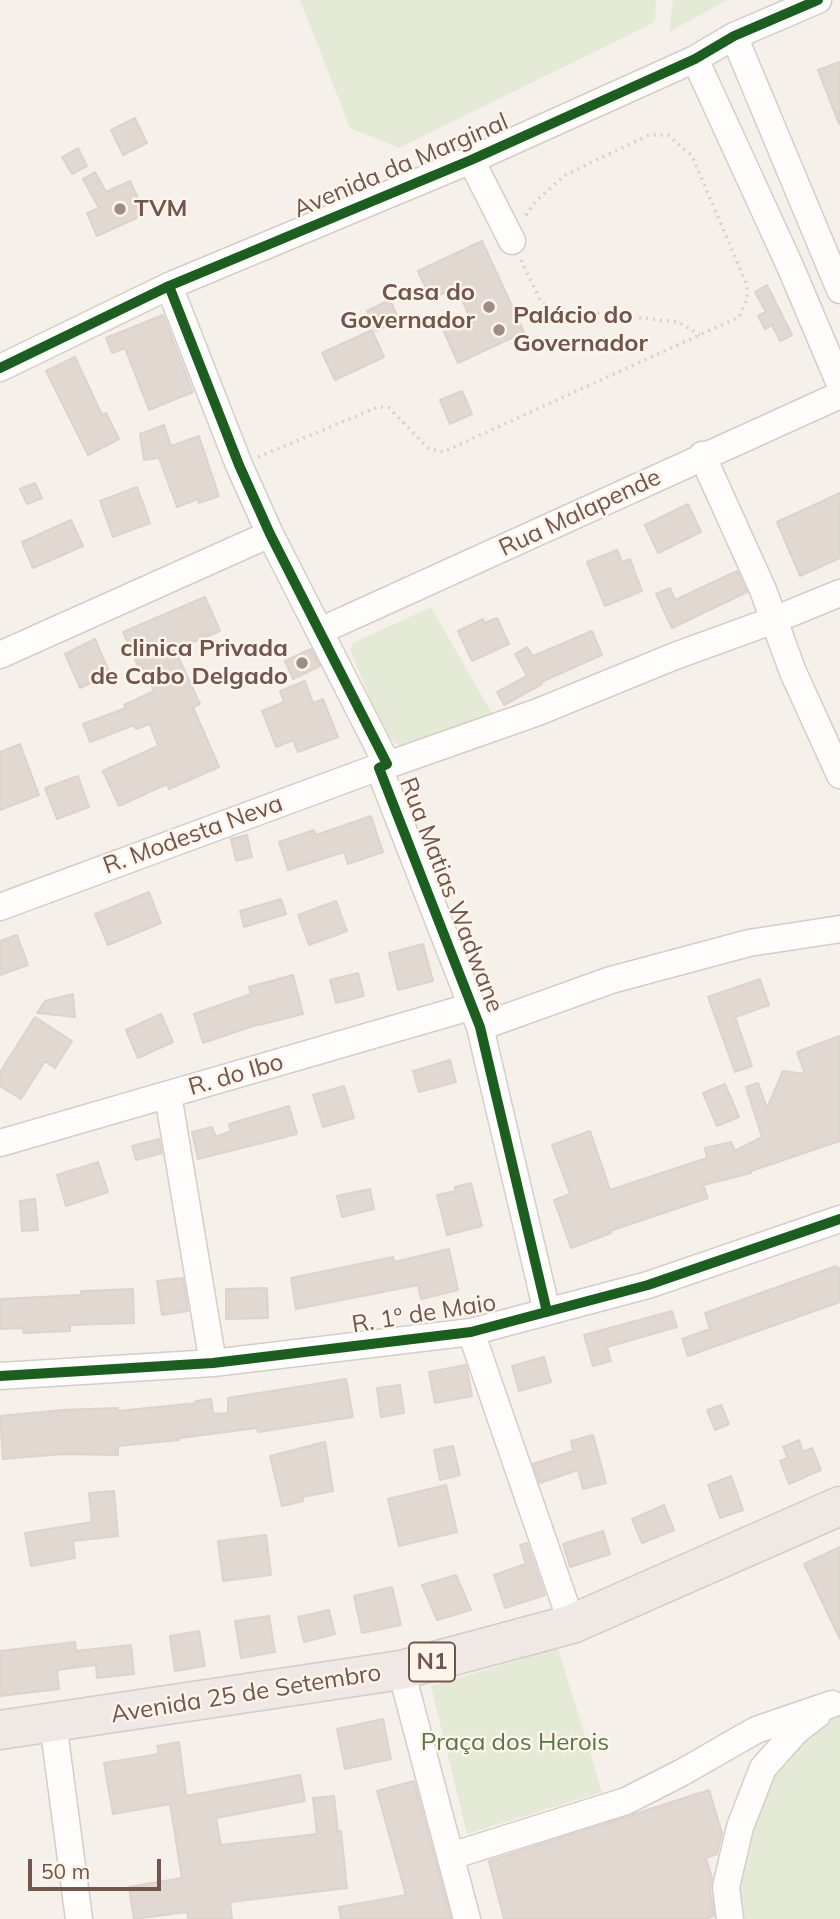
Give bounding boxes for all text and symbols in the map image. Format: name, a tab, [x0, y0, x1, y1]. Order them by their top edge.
street label: Avenida da Marginal	[289, 108, 513, 224]
place label: TVM	[134, 195, 187, 223]
marker: TVM	[112, 201, 128, 217]
place label: Casa do Governador	[340, 279, 475, 335]
marker: Casa do Governador	[481, 299, 497, 315]
place label: Palácio do Governador	[513, 302, 648, 358]
marker: Palácio do Governador	[491, 322, 507, 338]
street label: Rua Malapende	[495, 463, 665, 563]
place label: clinica Privada de Cabo Delgado	[90, 635, 288, 691]
marker: clinica Privada de Cabo Delgado	[294, 655, 310, 671]
street label: Rua Matias Wadwane	[393, 774, 509, 1016]
street label: R. Modesta Neva	[99, 789, 287, 881]
street label: R. do Ibo	[185, 1048, 287, 1102]
street label: R. 1º de Maio	[350, 1288, 498, 1340]
road number: N1	[409, 1642, 455, 1681]
street label: Avenida 25 de Setembro	[109, 1658, 383, 1730]
park label: Praça dos Herois	[421, 1729, 609, 1757]
scale bar	[32, 1846, 164, 1890]
text: 50 m	[41, 1858, 90, 1884]

